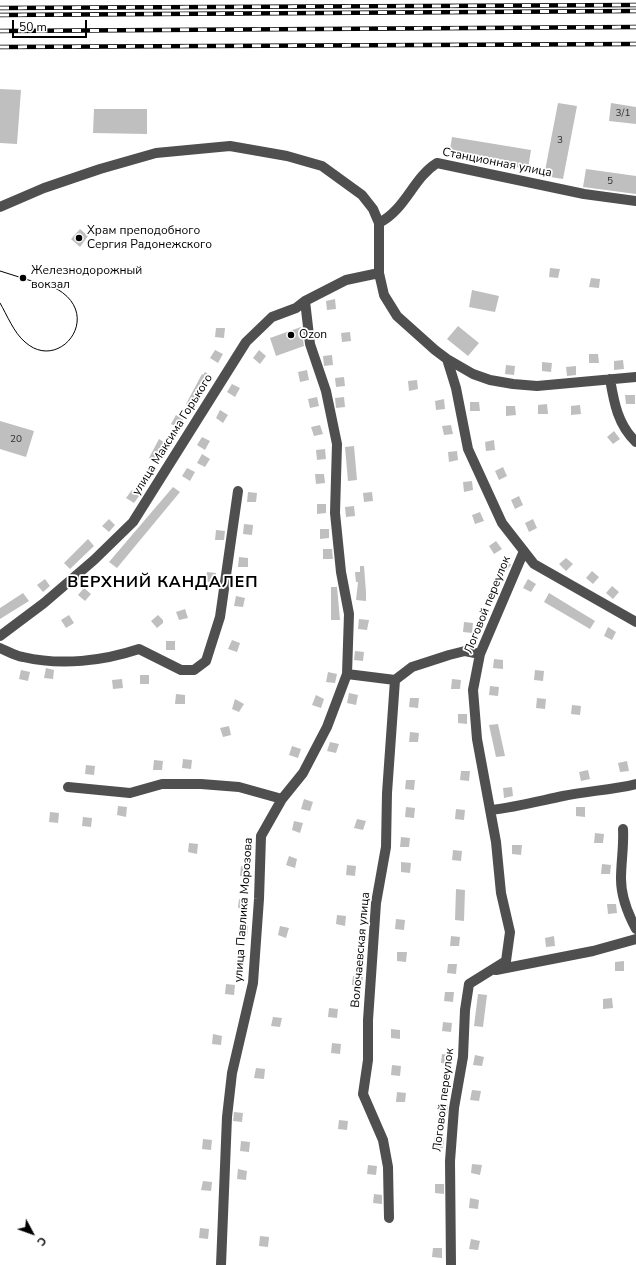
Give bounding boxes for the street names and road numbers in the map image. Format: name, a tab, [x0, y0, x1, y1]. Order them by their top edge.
street label: Станционная улица	[441, 145, 553, 181]
street label: улица Максима Горького	[130, 372, 216, 498]
street label: Логовой переулок	[462, 554, 514, 656]
street label: улица Павлика Морозова	[232, 837, 256, 983]
street label: Волочаевская улица	[349, 892, 373, 1008]
street label: Логовой переулок	[431, 1047, 457, 1153]

